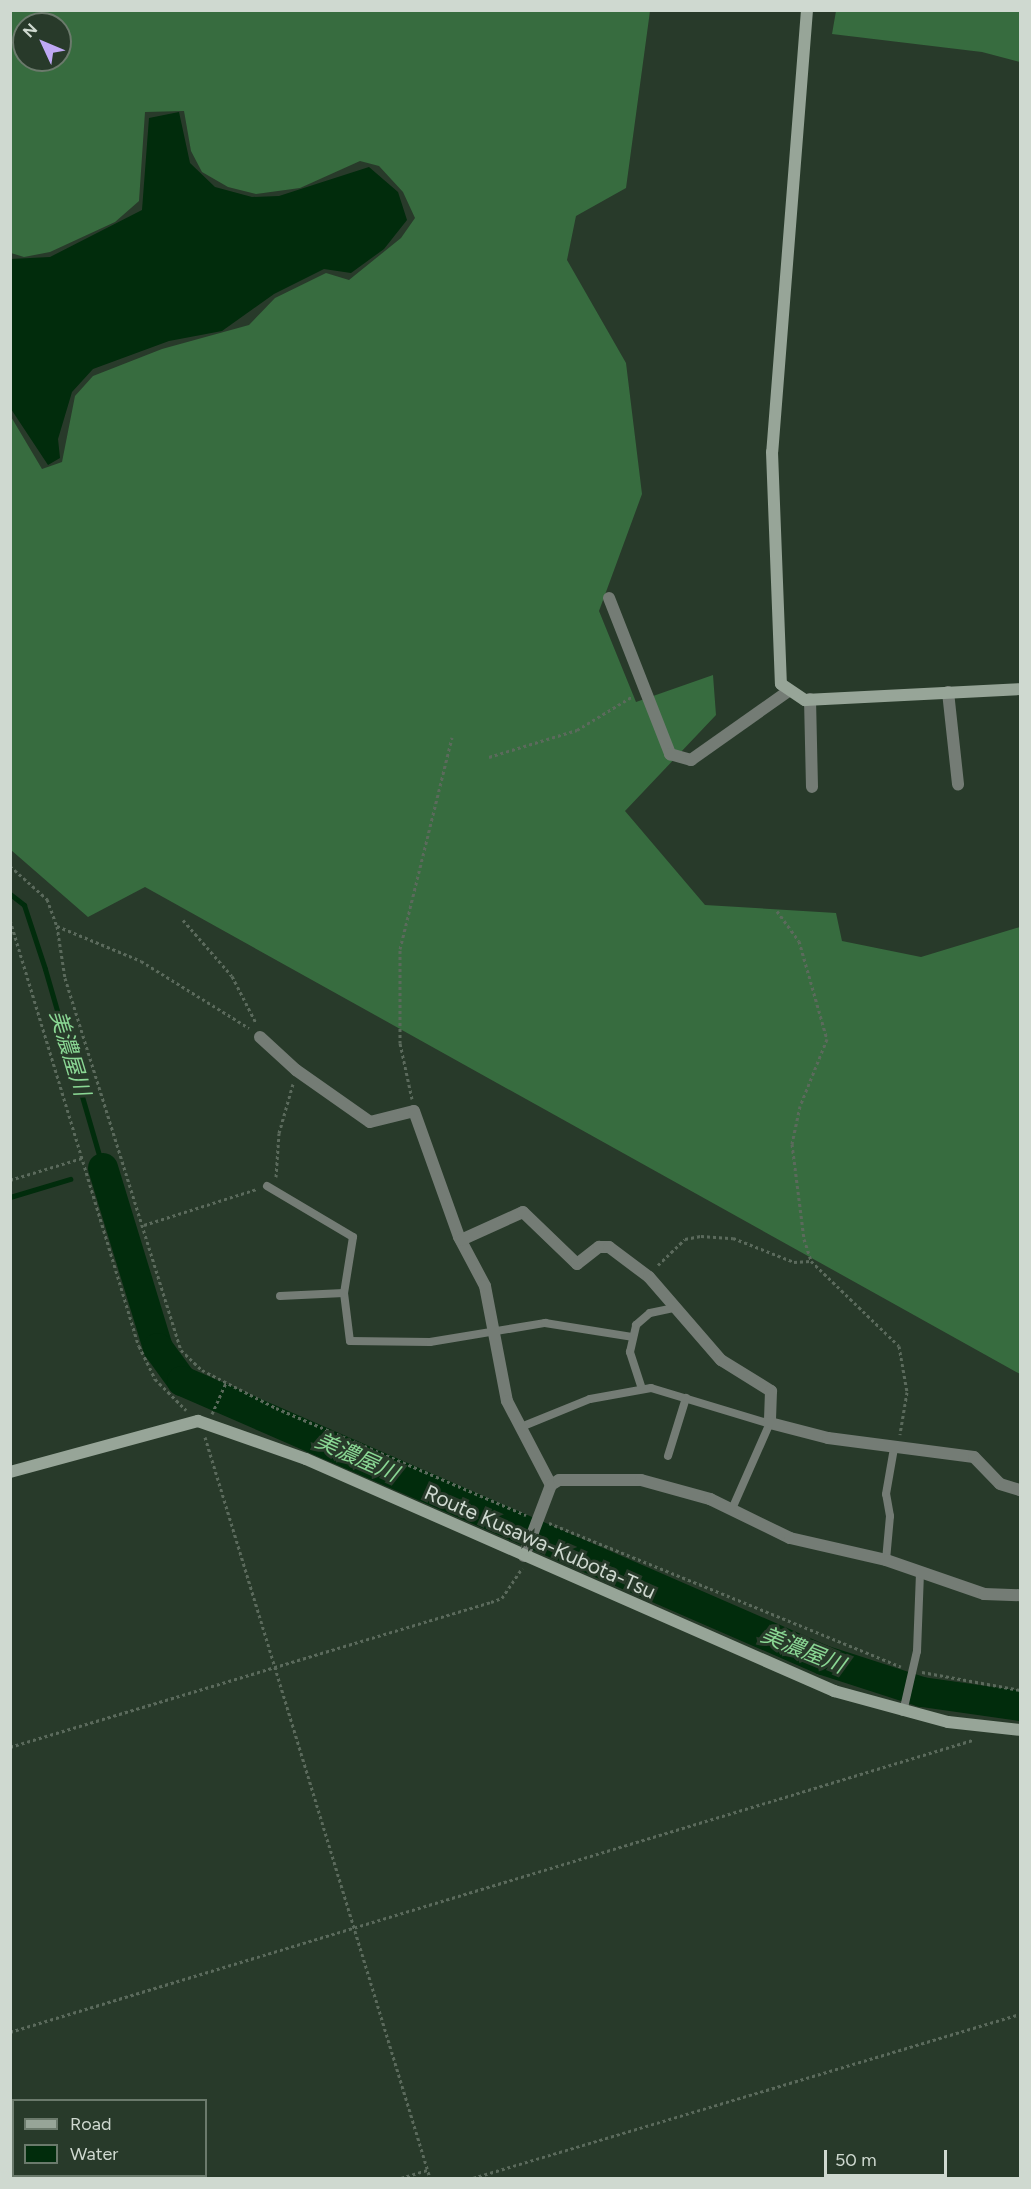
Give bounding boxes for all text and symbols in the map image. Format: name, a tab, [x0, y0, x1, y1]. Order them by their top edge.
north arrow	[12, 12, 72, 72]
text: N	[19, 19, 41, 42]
water label: 美濃屋川	[45, 1007, 95, 1099]
water label: 美濃屋川	[311, 1427, 403, 1487]
street label: Route Kusawa-Kubota-Tsu	[420, 1480, 660, 1604]
water label: 美濃屋川	[757, 1621, 849, 1679]
legend	[12, 2099, 207, 2177]
text: Road	[70, 2113, 111, 2135]
scale bar	[827, 2138, 950, 2176]
text: Water	[70, 2143, 118, 2165]
text: 50 m	[835, 2149, 877, 2171]

